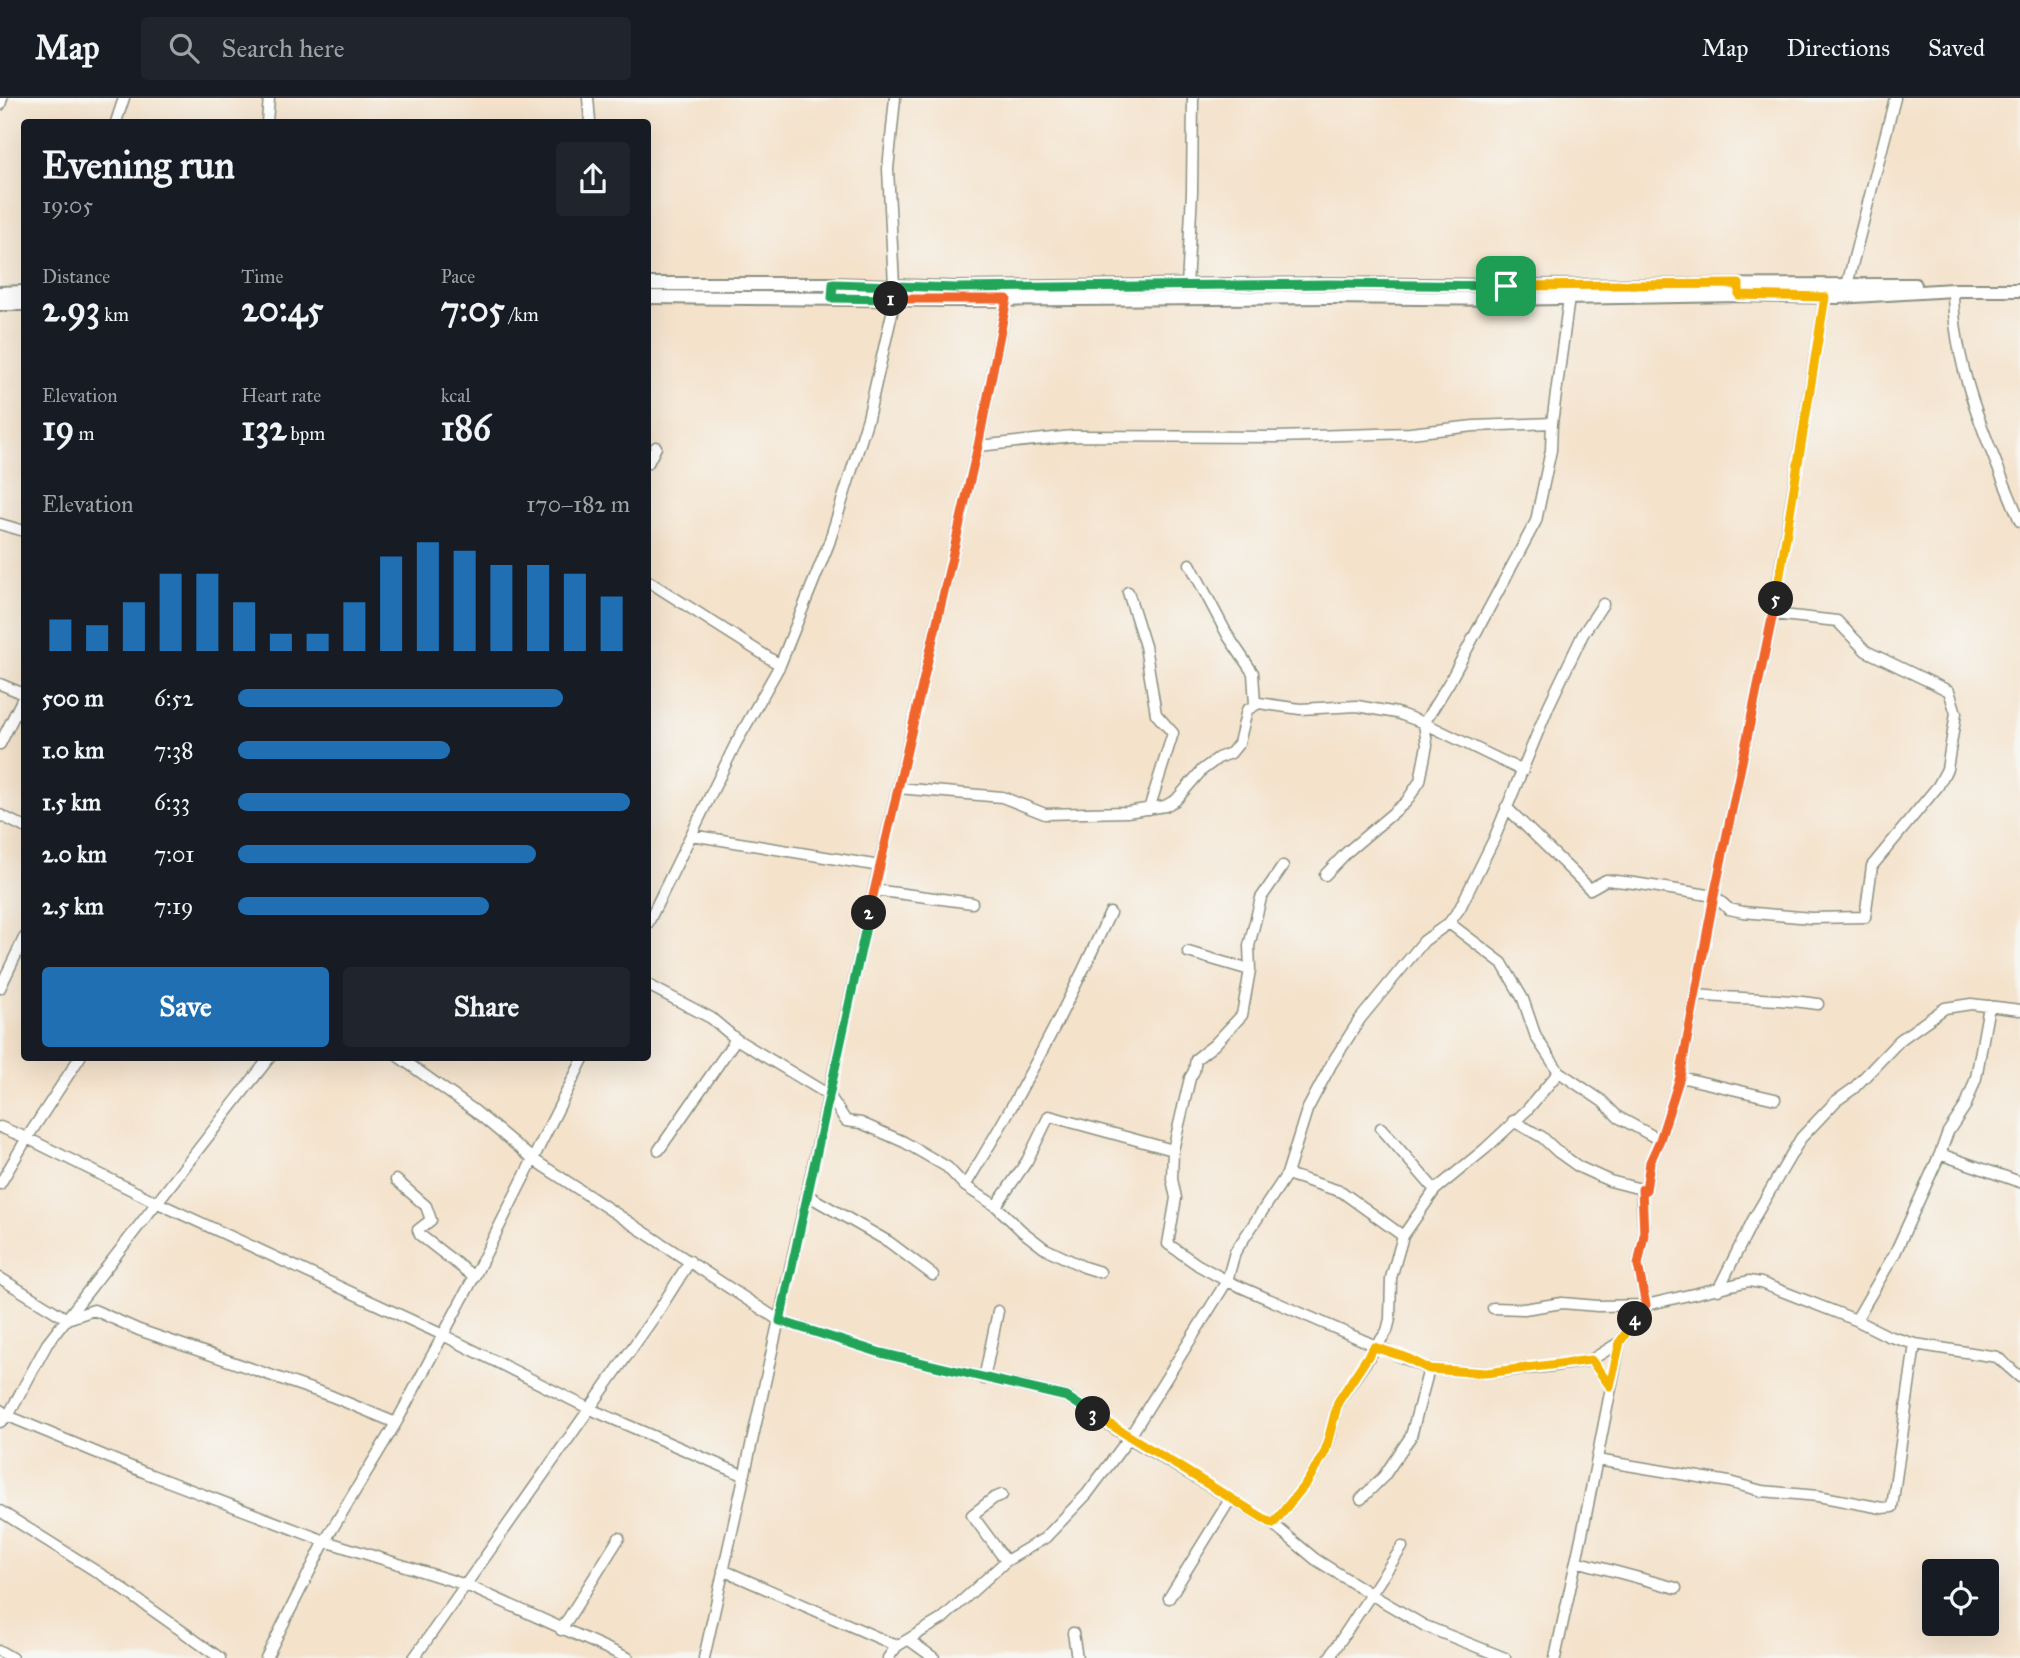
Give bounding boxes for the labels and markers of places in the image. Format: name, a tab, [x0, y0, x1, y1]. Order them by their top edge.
pin	[1476, 256, 1536, 316]
pin: 1	[874, 282, 908, 316]
pin: 5	[1758, 582, 1794, 616]
pin: 2	[852, 896, 886, 930]
pin: 4	[1618, 1302, 1652, 1336]
pin: 3	[1076, 1396, 1110, 1432]

